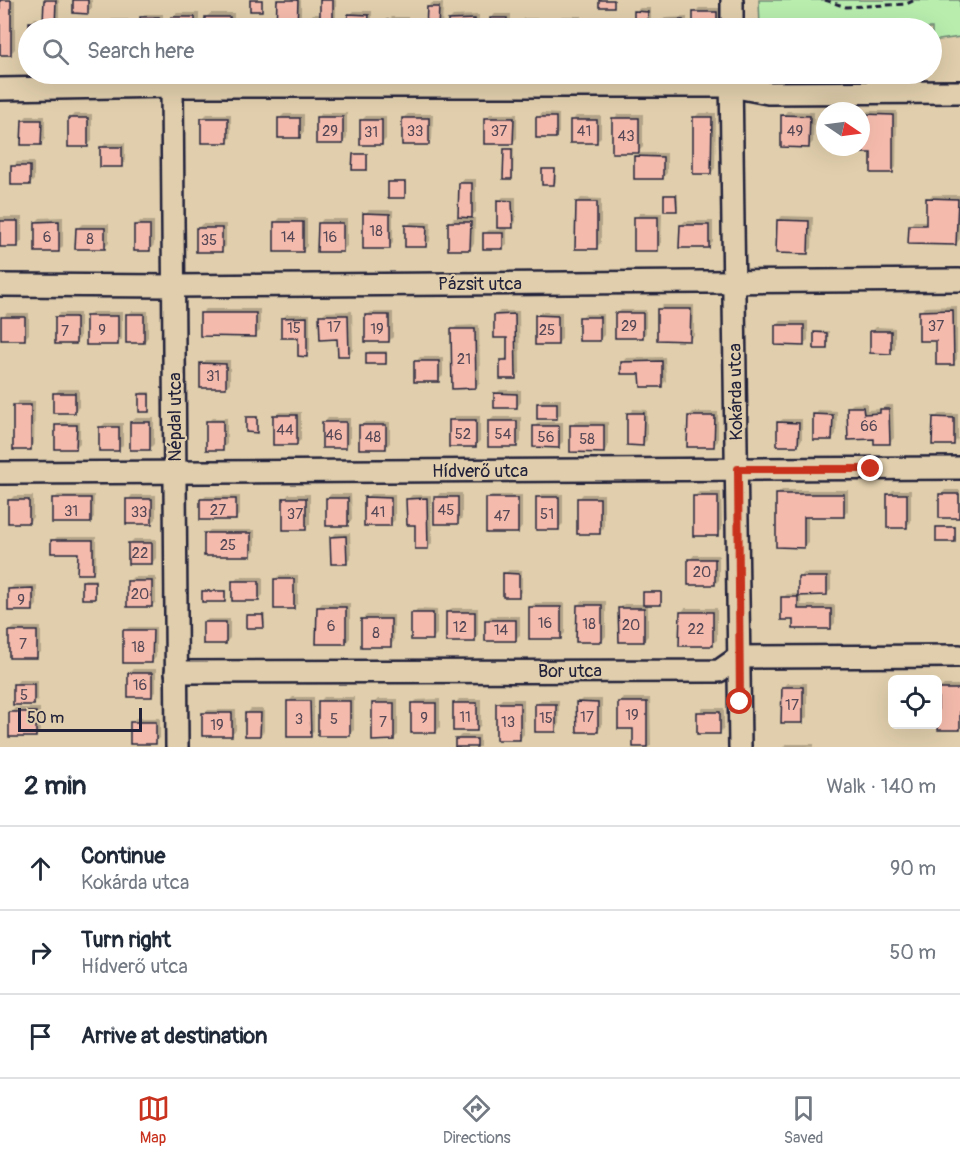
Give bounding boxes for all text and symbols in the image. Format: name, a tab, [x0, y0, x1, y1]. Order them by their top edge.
search box	[18, 18, 942, 84]
icon: search	[39, 35, 72, 68]
text: Search here	[87, 37, 194, 65]
north arrow	[816, 102, 870, 156]
house number: 29	[322, 122, 338, 141]
house number: 33	[407, 122, 423, 141]
house number: 37	[491, 122, 507, 141]
house number: 41	[577, 122, 591, 141]
house number: 49	[787, 122, 803, 141]
house number: 31	[364, 123, 378, 142]
house number: 43	[617, 127, 635, 146]
house number: 18	[369, 222, 383, 241]
house number: 6	[43, 228, 51, 247]
house number: 14	[281, 228, 296, 247]
house number: 16	[323, 228, 337, 247]
house number: 8	[86, 230, 94, 249]
house number: 35	[201, 231, 217, 250]
street label: Pázsit utca	[438, 273, 522, 296]
house number: 29	[621, 317, 637, 336]
house number: 37	[928, 317, 944, 336]
house number: 17	[327, 318, 341, 337]
house number: 15	[287, 319, 301, 338]
house number: 19	[370, 320, 384, 339]
house number: 9	[98, 321, 106, 340]
house number: 25	[539, 321, 555, 340]
house number: 7	[61, 322, 69, 341]
street label: Kokárda utca	[724, 343, 748, 441]
house number: 21	[457, 350, 471, 369]
house number: 31	[206, 367, 220, 386]
street label: Népdal utca	[164, 372, 187, 462]
house number: 66	[860, 417, 878, 436]
house number: 44	[276, 421, 294, 440]
house number: 52	[455, 425, 471, 444]
house number: 54	[495, 425, 512, 444]
house number: 46	[325, 426, 343, 445]
house number: 48	[365, 428, 382, 447]
house number: 56	[538, 428, 554, 447]
house number: 58	[579, 430, 595, 449]
route end	[857, 455, 883, 481]
street label: Hídverő utca	[432, 460, 528, 483]
house number: 27	[210, 501, 226, 520]
house number: 45	[438, 501, 454, 520]
house number: 31	[64, 502, 78, 521]
house number: 33	[131, 503, 147, 522]
house number: 41	[371, 503, 385, 522]
house number: 37	[287, 505, 303, 524]
house number: 51	[540, 505, 554, 524]
house number: 47	[494, 507, 510, 526]
house number: 25	[220, 536, 236, 555]
house number: 22	[132, 544, 148, 563]
house number: 20	[693, 563, 711, 582]
house number: 20	[131, 585, 149, 604]
house number: 9	[17, 591, 25, 610]
house number: 16	[538, 614, 552, 633]
house number: 18	[582, 615, 596, 634]
house number: 20	[622, 616, 640, 635]
house number: 6	[327, 617, 335, 636]
house number: 12	[453, 618, 467, 637]
house number: 22	[688, 620, 704, 639]
house number: 14	[494, 621, 509, 640]
house number: 8	[372, 624, 380, 643]
house number: 7	[19, 635, 27, 654]
house number: 18	[131, 638, 145, 657]
street label: Bor utca	[538, 660, 602, 683]
map controls	[888, 675, 942, 729]
button: locate	[888, 675, 942, 729]
house number: 16	[133, 676, 147, 695]
house number: 5	[20, 686, 28, 705]
route start	[726, 688, 752, 714]
house number: 17	[785, 696, 799, 715]
scale bar	[18, 705, 142, 732]
house number: 19	[625, 706, 639, 725]
text: 50 m	[27, 708, 64, 728]
house number: 11	[459, 708, 471, 727]
house number: 17	[580, 708, 594, 727]
house number: 9	[420, 709, 428, 728]
house number: 15	[539, 709, 553, 728]
house number: 3	[295, 710, 303, 729]
house number: 5	[330, 710, 338, 729]
house number: 7	[379, 713, 387, 732]
house number: 13	[501, 713, 515, 732]
house number: 19	[210, 716, 224, 735]
text: 2 min	[24, 770, 86, 802]
text: Walk · 140 m	[826, 774, 936, 799]
text: Continue	[81, 842, 165, 870]
icon: ahead	[24, 852, 57, 885]
text: 90 m	[890, 856, 936, 881]
text: Kokárda utca	[81, 870, 189, 895]
text: Turn right	[81, 926, 171, 954]
icon: right	[24, 936, 57, 969]
text: 50 m	[889, 940, 936, 965]
text: Hídverő utca	[81, 954, 188, 979]
icon: arrive	[24, 1020, 57, 1053]
text: Arrive at destination	[81, 1022, 267, 1050]
tab: Map	[137, 1092, 170, 1148]
tab: Directions	[443, 1092, 511, 1148]
tab: Saved	[784, 1092, 823, 1148]

